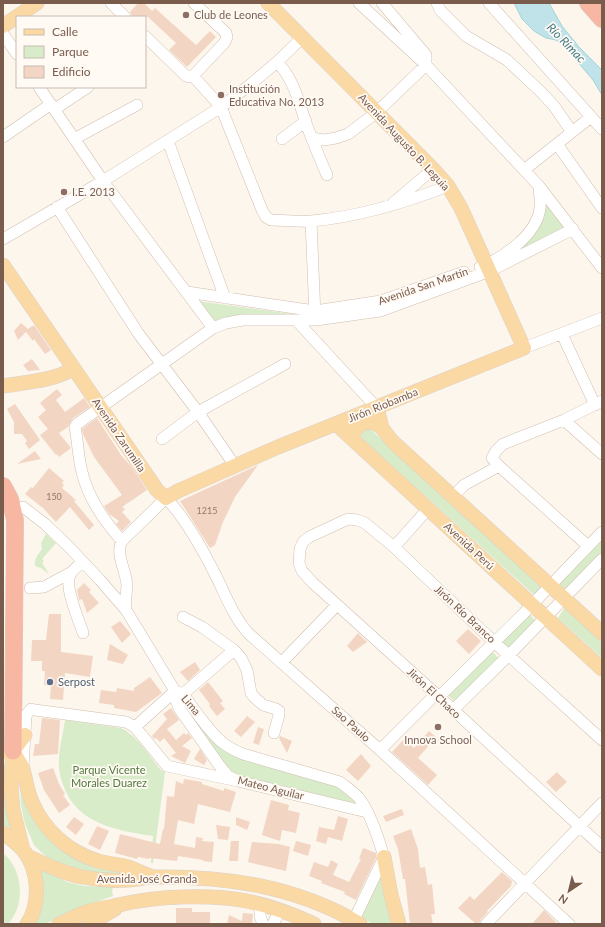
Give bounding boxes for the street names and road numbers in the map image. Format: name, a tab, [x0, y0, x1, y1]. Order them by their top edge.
street label: Avenida Augusto B. Leguia	[356, 91, 453, 193]
street label: Avenida San Martín	[376, 264, 470, 307]
street label: Jirón Riobamba	[346, 385, 420, 424]
street label: Avenida Zarumilla	[90, 395, 149, 474]
street label: Avenida Perú	[442, 519, 497, 572]
street label: Jirón Río Branco	[432, 582, 499, 645]
street label: Jirón El Chaco	[405, 665, 464, 721]
street label: Lima	[179, 692, 204, 718]
street label: Sao Paulo	[329, 703, 373, 744]
street label: Mateo Aguilar	[237, 773, 306, 802]
street label: Avenida José Granda	[97, 872, 197, 885]

